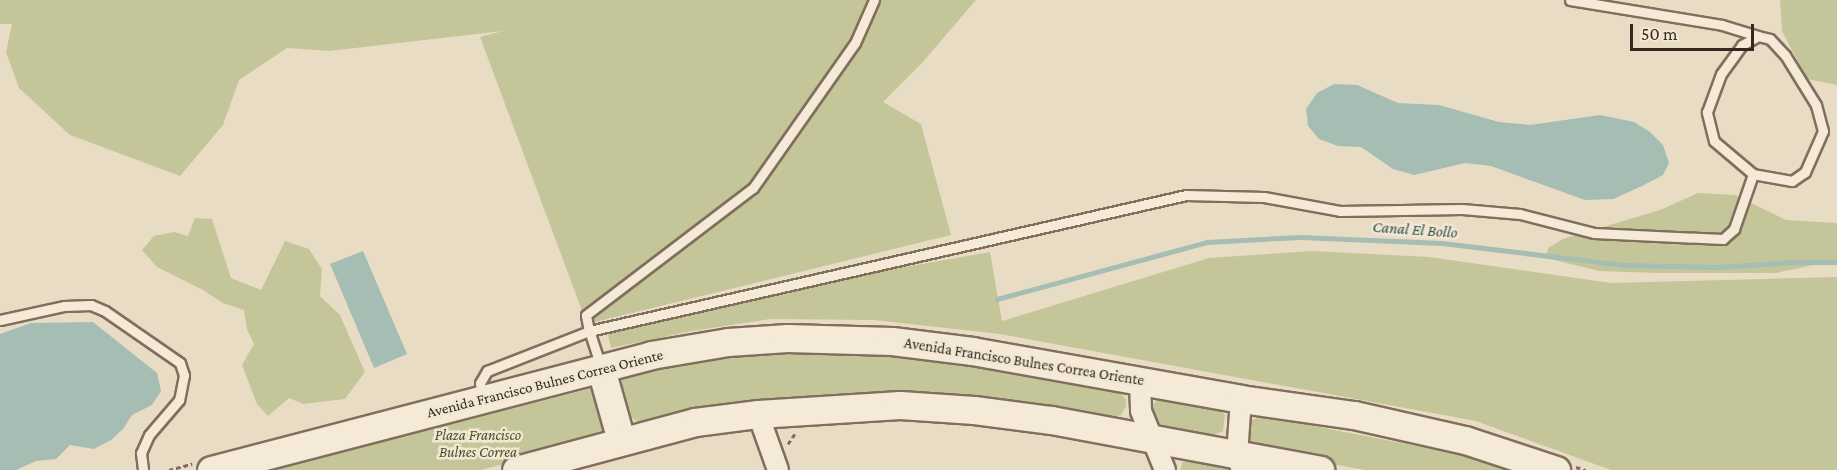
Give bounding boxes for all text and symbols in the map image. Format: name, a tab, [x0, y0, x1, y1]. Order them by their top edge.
scale bar	[1633, 12, 1758, 50]
text: 50 m	[1641, 24, 1678, 44]
water label: Canal El Bollo	[1372, 217, 1458, 243]
street label: Avenida Francisco Bulnes Correa Oriente	[903, 334, 1145, 390]
street label: Avenida Francisco Bulnes Correa Oriente	[425, 346, 665, 422]
park label: Plaza Francisco Bulnes Correa	[435, 426, 521, 461]

